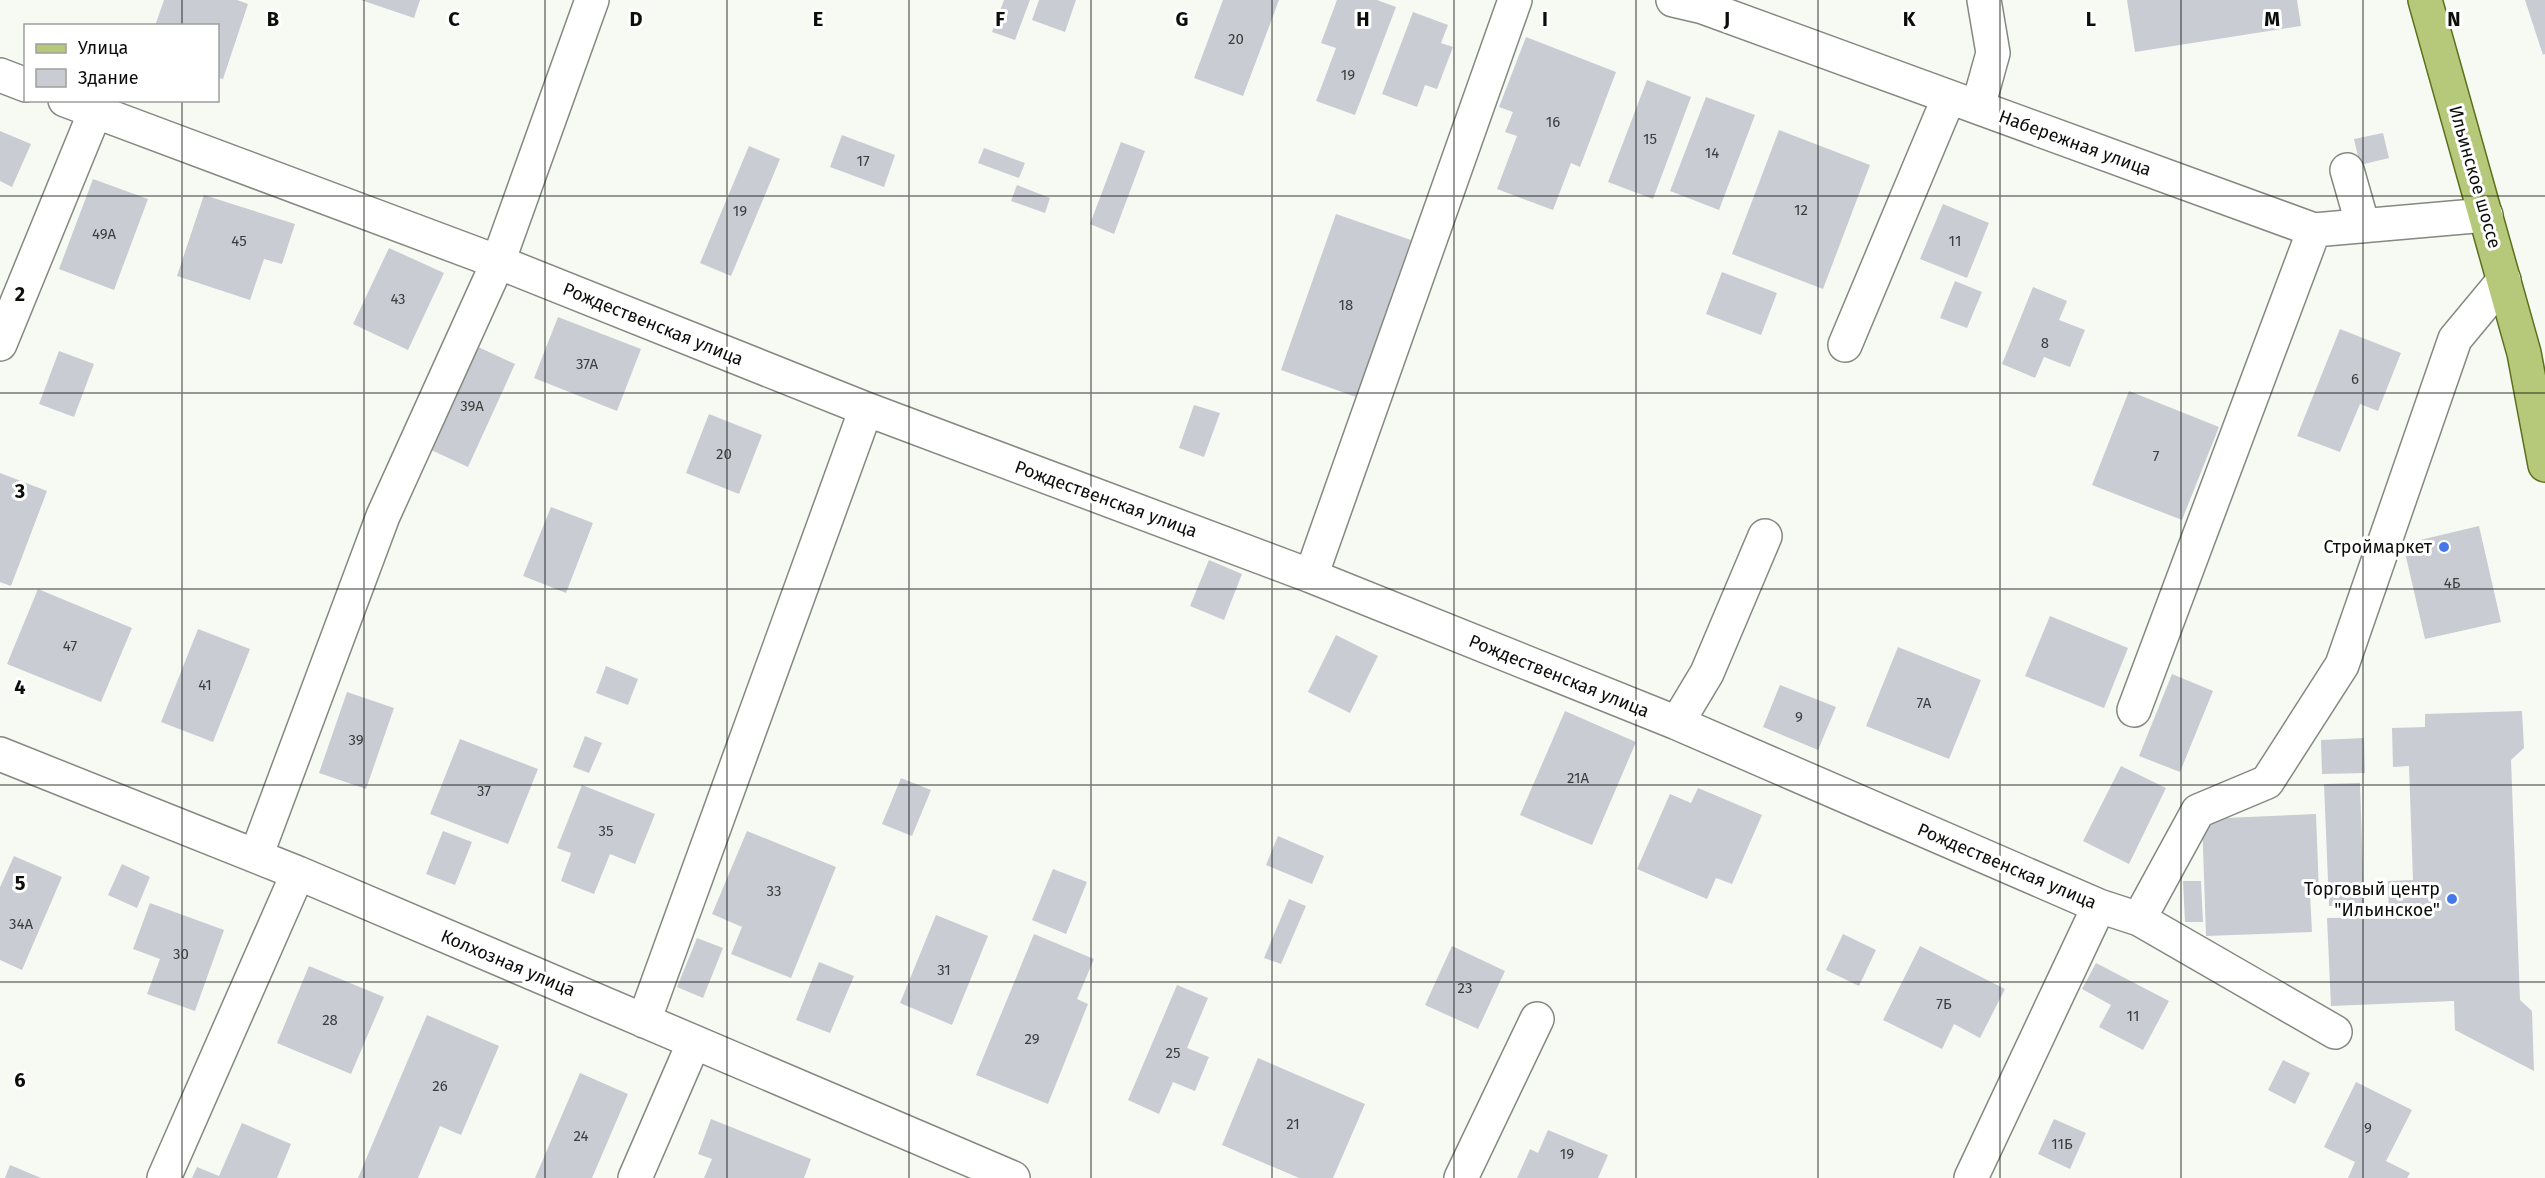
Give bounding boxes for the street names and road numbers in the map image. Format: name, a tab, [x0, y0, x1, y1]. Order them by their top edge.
street label: Ильинское шоссе	[2444, 103, 2506, 251]
street label: Набережная улица	[1996, 105, 2154, 181]
street label: Рождественская улица	[560, 278, 746, 370]
street label: Рождественская улица	[1012, 456, 1200, 542]
street label: Рождественская улица	[1466, 630, 1652, 722]
street label: Рождественская улица	[1914, 818, 2100, 914]
street label: Колхозная улица	[437, 925, 579, 1001]

